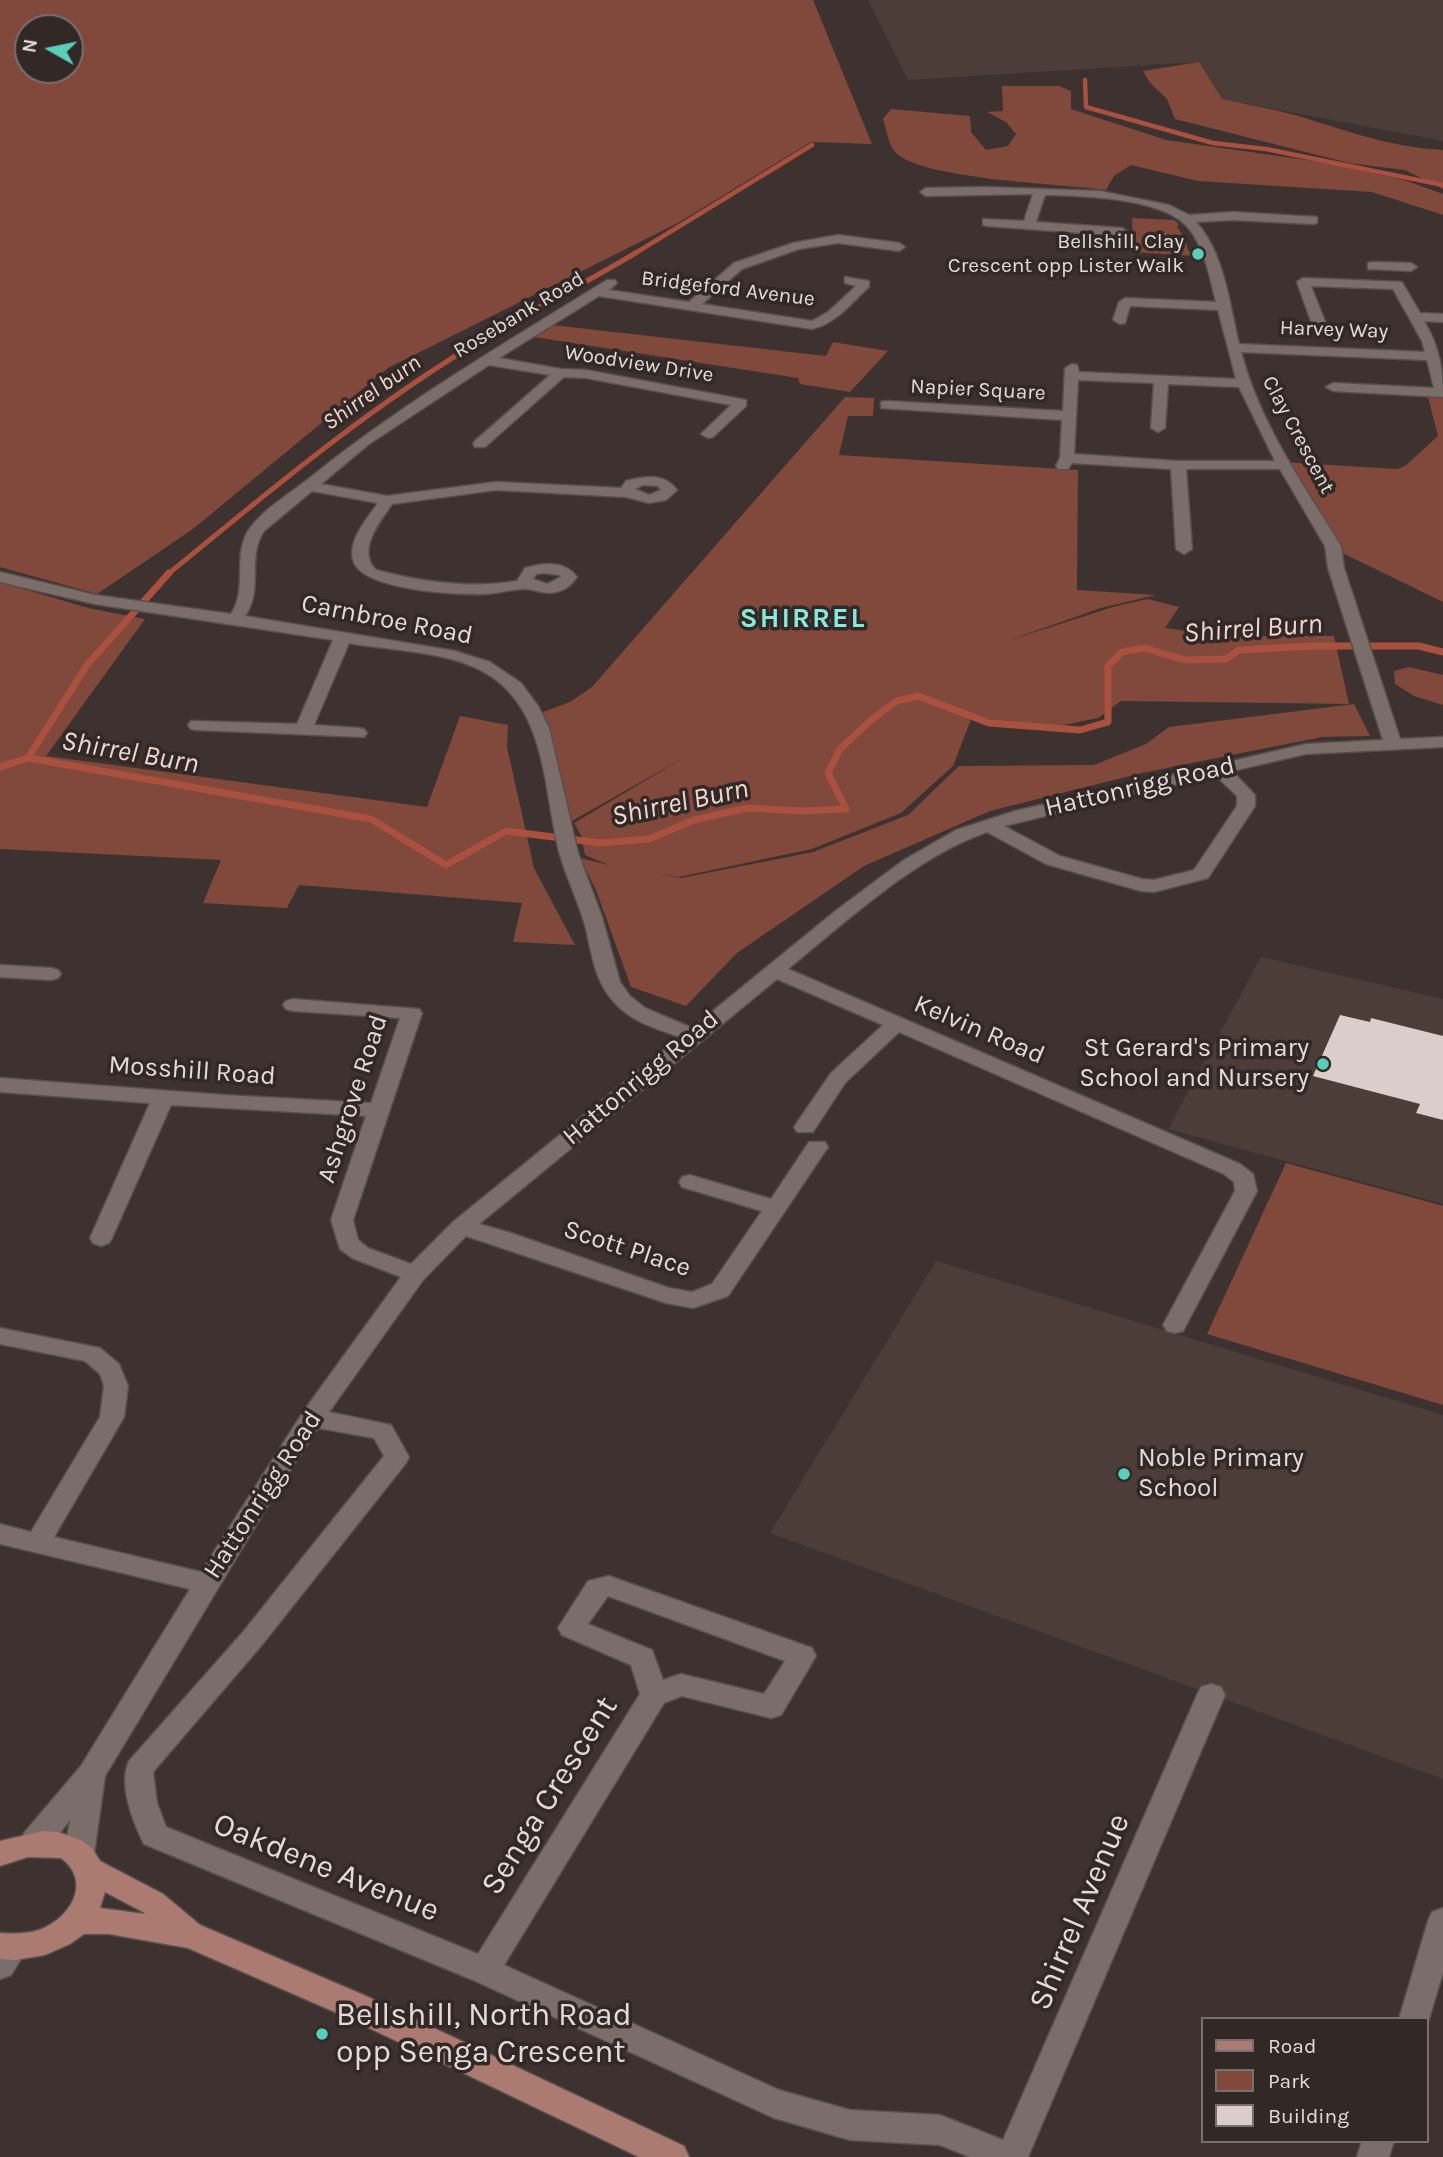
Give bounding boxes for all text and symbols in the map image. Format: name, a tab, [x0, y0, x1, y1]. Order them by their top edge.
north arrow	[14, 14, 84, 84]
text: N	[18, 38, 42, 54]
place label: Bellshill, Clay Crescent opp Lister Walk	[948, 229, 1184, 279]
marker: Bellshill, Clay Crescent opp Lister Walk	[1190, 246, 1206, 262]
street label: Rosebank Road	[449, 266, 589, 364]
street label: Bridgeford Avenue	[640, 266, 816, 312]
street label: Harvey Way	[1279, 316, 1389, 344]
street label: Woodview Drive	[563, 340, 715, 388]
water label: Shirrel burn	[318, 349, 426, 437]
street label: Clay Crescent	[1256, 372, 1340, 498]
street label: Napier Square	[910, 374, 1046, 406]
street label: Carnbroe Road	[299, 588, 475, 652]
district label: SHIRREL	[741, 602, 865, 636]
water label: Shirrel Burn	[1183, 607, 1323, 651]
water label: Shirrel Burn	[59, 724, 201, 782]
street label: Hattonrigg Road	[1042, 750, 1238, 824]
water label: Shirrel Burn	[609, 772, 751, 834]
street label: Kelvin Road	[909, 988, 1049, 1072]
street label: Hattonrigg Road	[557, 1004, 725, 1152]
street label: Ashgrove Road	[311, 1011, 395, 1187]
place label: St Gerard's Primary School and Nursery	[1079, 1033, 1309, 1094]
street label: Mosshill Road	[107, 1050, 277, 1092]
marker: St Gerard's Primary School and Nursery	[1315, 1056, 1331, 1072]
street label: Scott Place	[559, 1214, 695, 1284]
street label: Hattonrigg Road	[197, 1405, 329, 1585]
place label: Noble Primary School	[1138, 1443, 1304, 1504]
marker: Noble Primary School	[1116, 1466, 1132, 1482]
street label: Senga Crescent	[474, 1690, 626, 1902]
street label: Oakdene Avenue	[207, 1805, 445, 1931]
street label: Shirrel Avenue	[1021, 1808, 1139, 2016]
place label: Bellshill, North Road opp Senga Crescent	[336, 1997, 632, 2072]
legend	[1202, 2017, 1429, 2143]
marker: Bellshill, North Road opp Senga Crescent	[314, 2026, 330, 2042]
text: Road	[1268, 2034, 1316, 2058]
text: Park	[1268, 2069, 1311, 2093]
text: Building	[1268, 2104, 1349, 2128]

